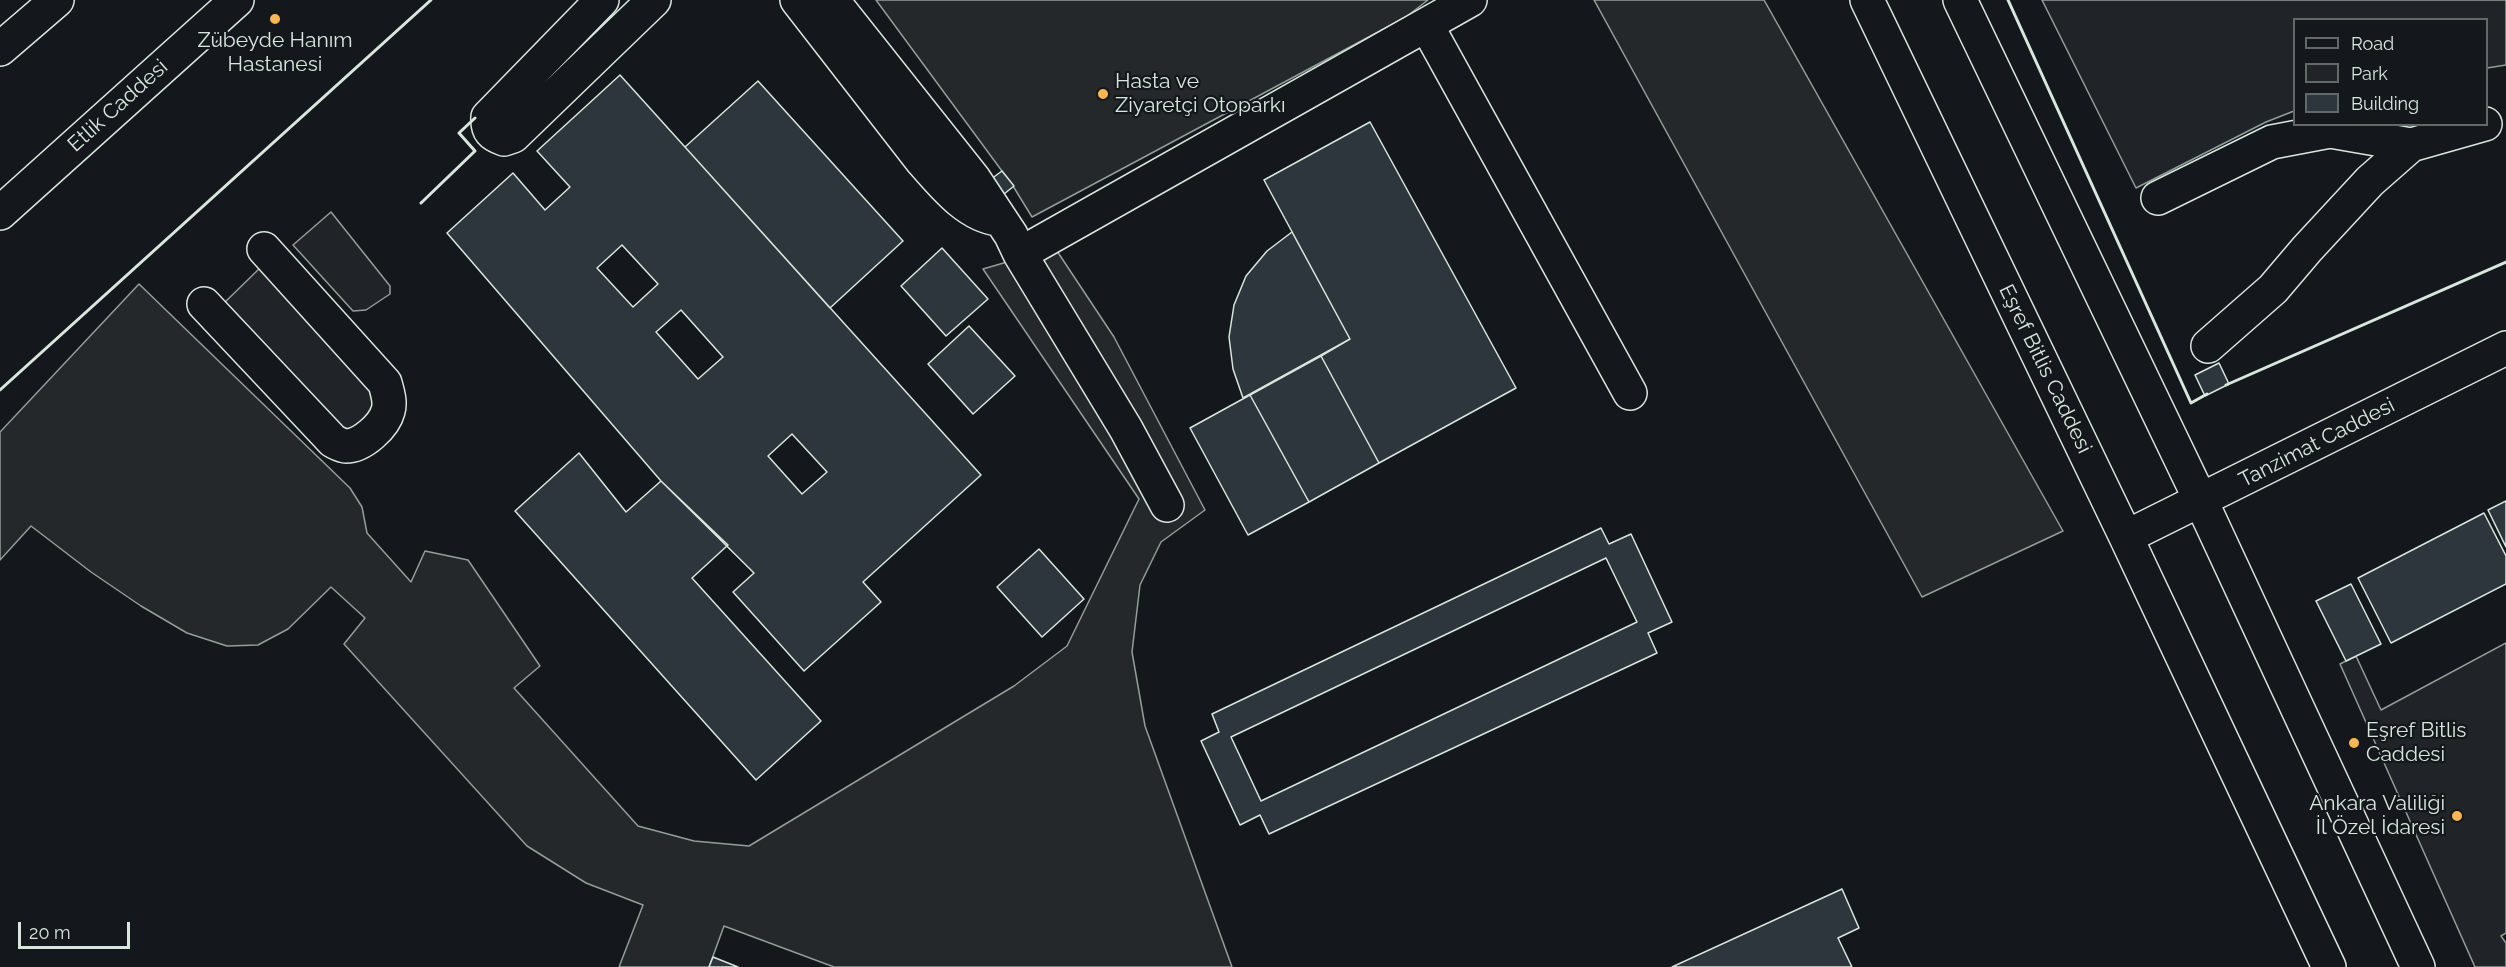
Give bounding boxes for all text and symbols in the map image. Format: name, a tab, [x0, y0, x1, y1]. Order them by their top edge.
marker: Zübeyde Hanım Hastanesi	[268, 12, 282, 26]
legend	[2293, 18, 2488, 126]
place label: Zübeyde Hanım Hastanesi	[197, 28, 353, 78]
text: Road	[2351, 33, 2394, 54]
street label: Etlik Caddesi	[63, 55, 173, 157]
text: Park	[2351, 63, 2388, 84]
place label: Hasta ve Ziyaretçi Otoparkı	[1115, 69, 1285, 119]
marker: Hasta ve Ziyaretçi Otoparkı	[1096, 87, 1110, 101]
text: Building	[2351, 93, 2419, 114]
street label: Eşref Bitlis Caddesi	[1993, 280, 2097, 458]
street label: Tanzimat Caddesi	[2235, 393, 2399, 493]
place label: Eşref Bitlis Caddesi	[2366, 718, 2466, 768]
marker: Eşref Bitlis Caddesi	[2347, 736, 2361, 750]
place label: Ankara Valiliği İl Özel İdaresi	[2309, 791, 2445, 841]
marker: Ankara Valiliği İl Özel İdaresi	[2450, 809, 2464, 823]
scale bar	[21, 910, 134, 948]
text: 20 m	[29, 922, 71, 943]

